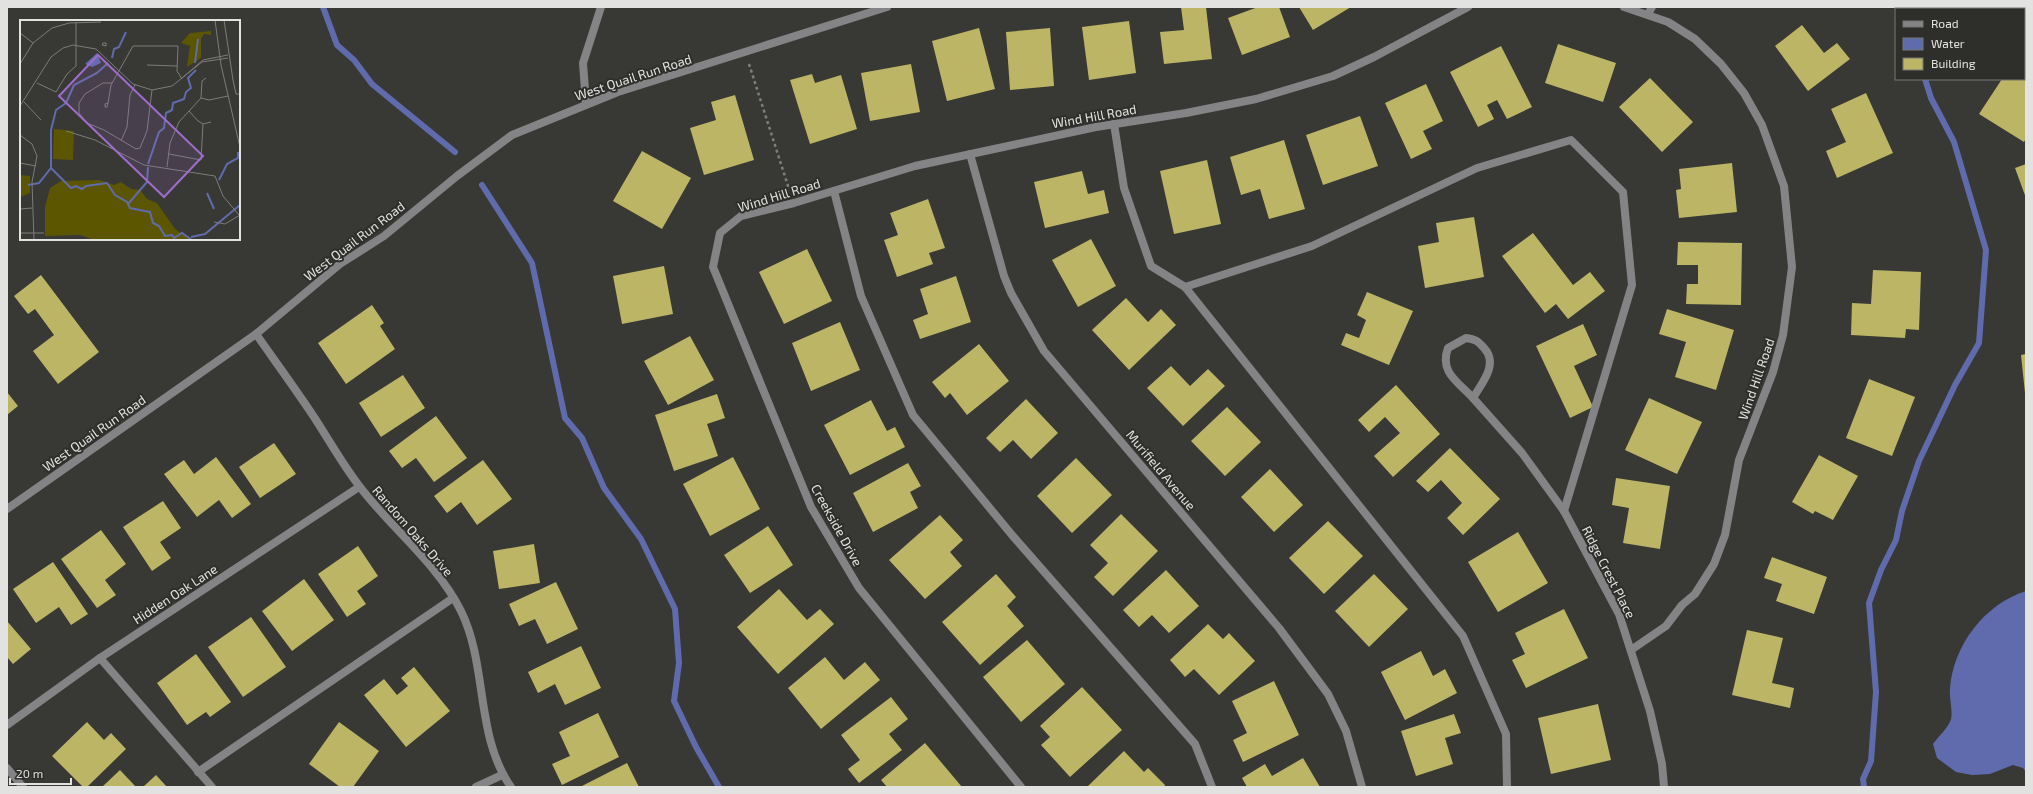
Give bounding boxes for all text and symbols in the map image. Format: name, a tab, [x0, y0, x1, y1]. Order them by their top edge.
legend	[1895, 8, 2025, 80]
text: Road	[1931, 16, 1959, 30]
inset map	[20, 20, 240, 240]
text: Water	[1931, 36, 1965, 50]
street label: West Quail Run Road	[572, 51, 694, 103]
text: Building	[1931, 56, 1976, 70]
street label: Wind Hill Road	[1050, 101, 1138, 131]
street label: Wind Hill Road	[736, 175, 822, 215]
street label: West Quail Run Road	[300, 198, 408, 284]
street label: Wind Hill Road	[1735, 336, 1777, 422]
street label: West Quail Run Road	[39, 391, 149, 475]
street label: Murifield Avenue	[1123, 427, 1199, 513]
street label: Creekside Drive	[808, 481, 866, 569]
street label: Random Oaks Drive	[369, 482, 457, 580]
street label: Ridge Crest Place	[1579, 523, 1639, 621]
street label: Hidden Oak Lane	[130, 561, 220, 627]
scale bar	[10, 760, 71, 786]
text: 20 m	[16, 766, 43, 780]

